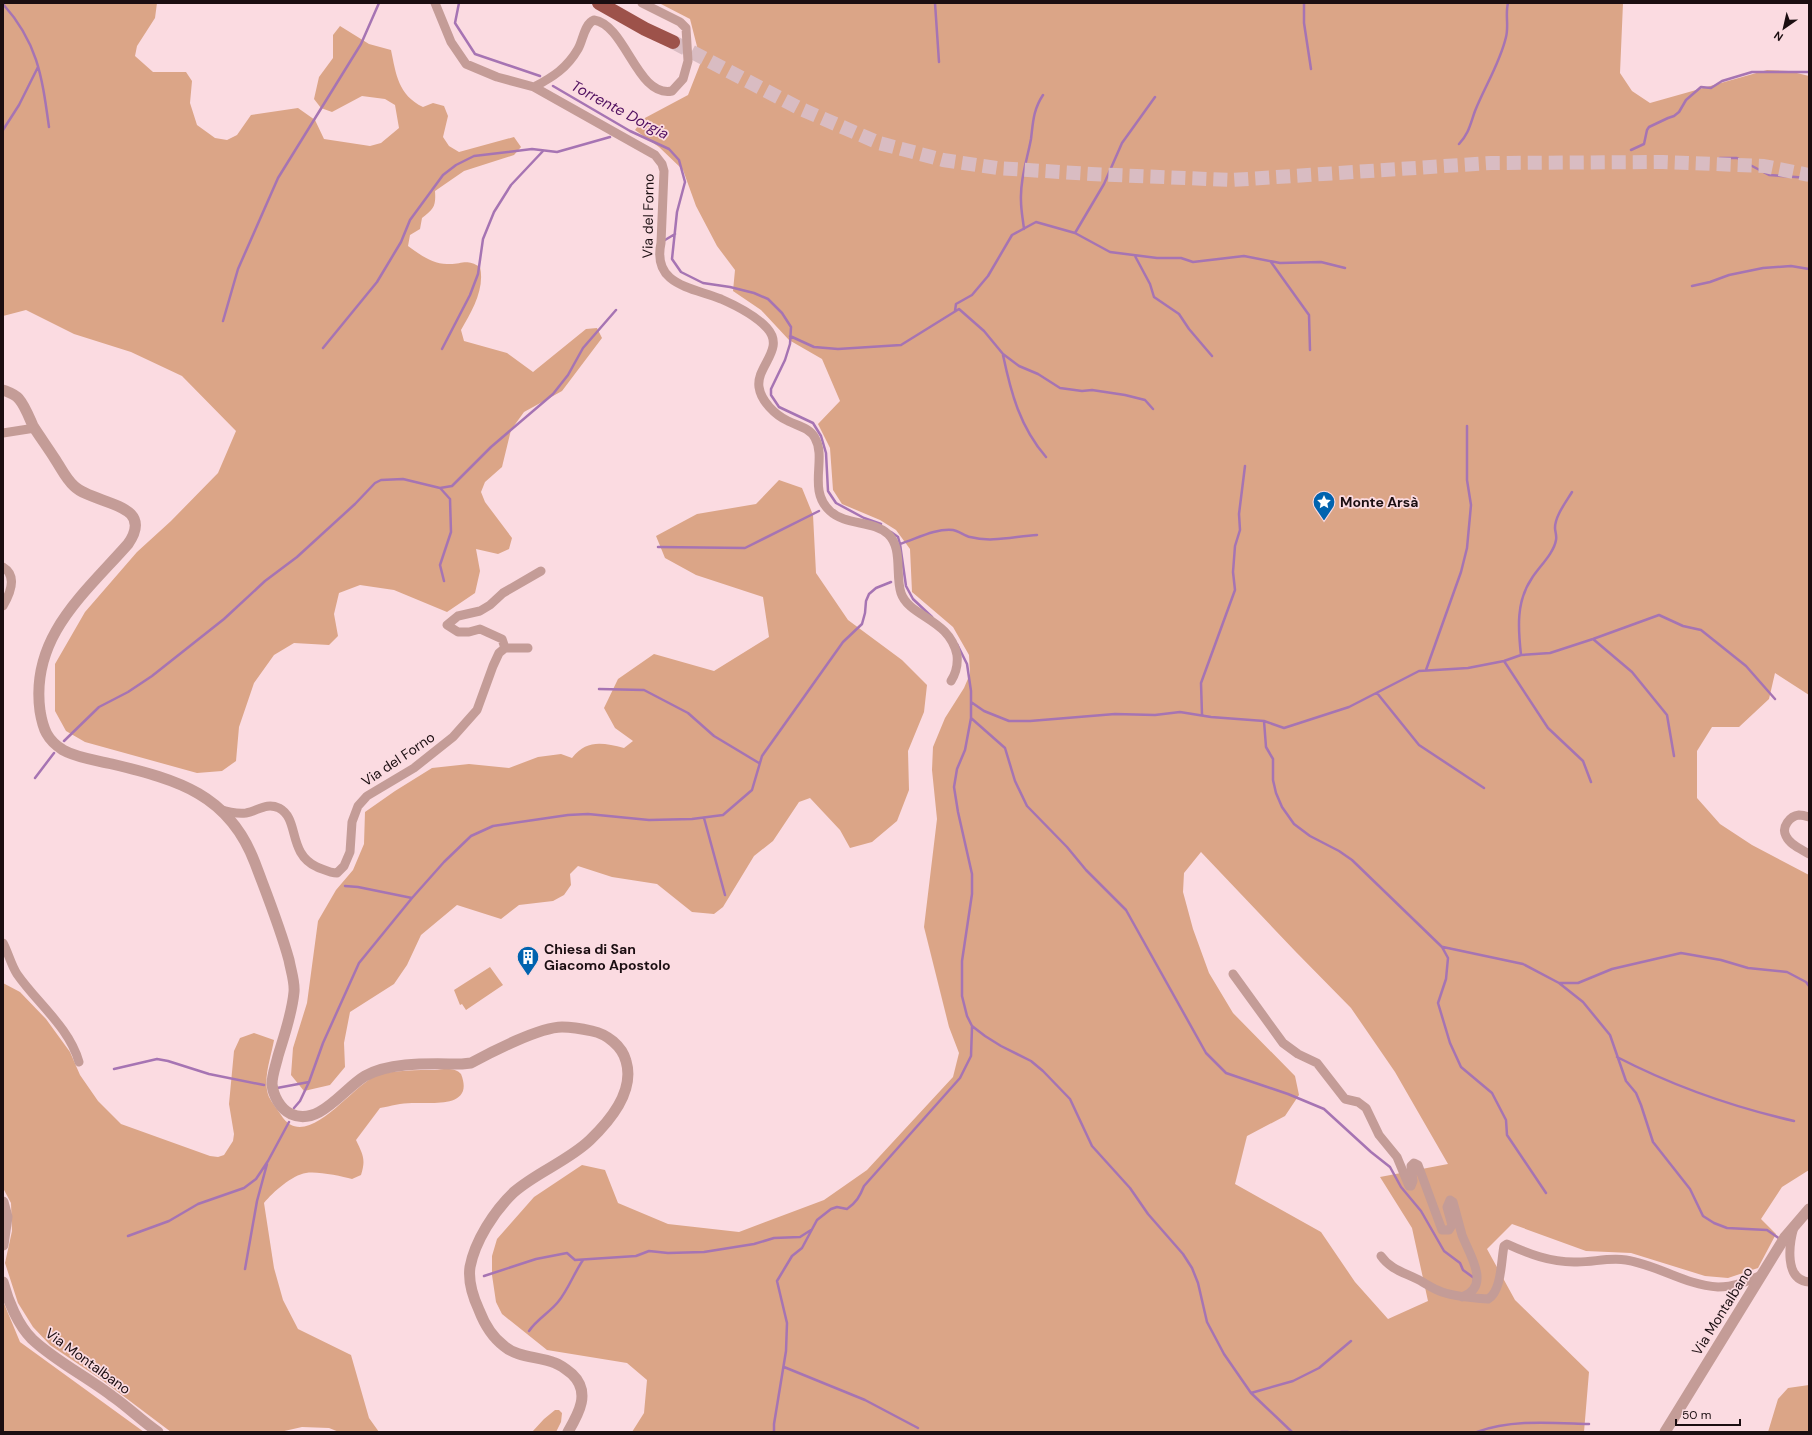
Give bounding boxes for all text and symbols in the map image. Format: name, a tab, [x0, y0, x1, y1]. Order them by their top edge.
north arrow	[1764, 8, 1804, 48]
text: N	[1771, 28, 1786, 44]
water label: Torrente Dorgia	[568, 76, 672, 144]
street label: Via del Forno	[638, 174, 658, 258]
place icon: Monte Arsà	[1311, 489, 1337, 522]
place label: Monte Arsà	[1340, 493, 1419, 511]
street label: Via del Forno	[358, 728, 438, 790]
place label: Chiesa di San Giacomo Apostolo	[544, 940, 671, 974]
building icon: Chiesa di San Giacomo Apostolo	[515, 944, 541, 977]
street label: Via Montalbano	[1688, 1263, 1756, 1359]
street label: Via Montalbano	[42, 1324, 134, 1398]
scale bar	[1676, 1401, 1740, 1427]
text: 50 m	[1682, 1407, 1711, 1423]

